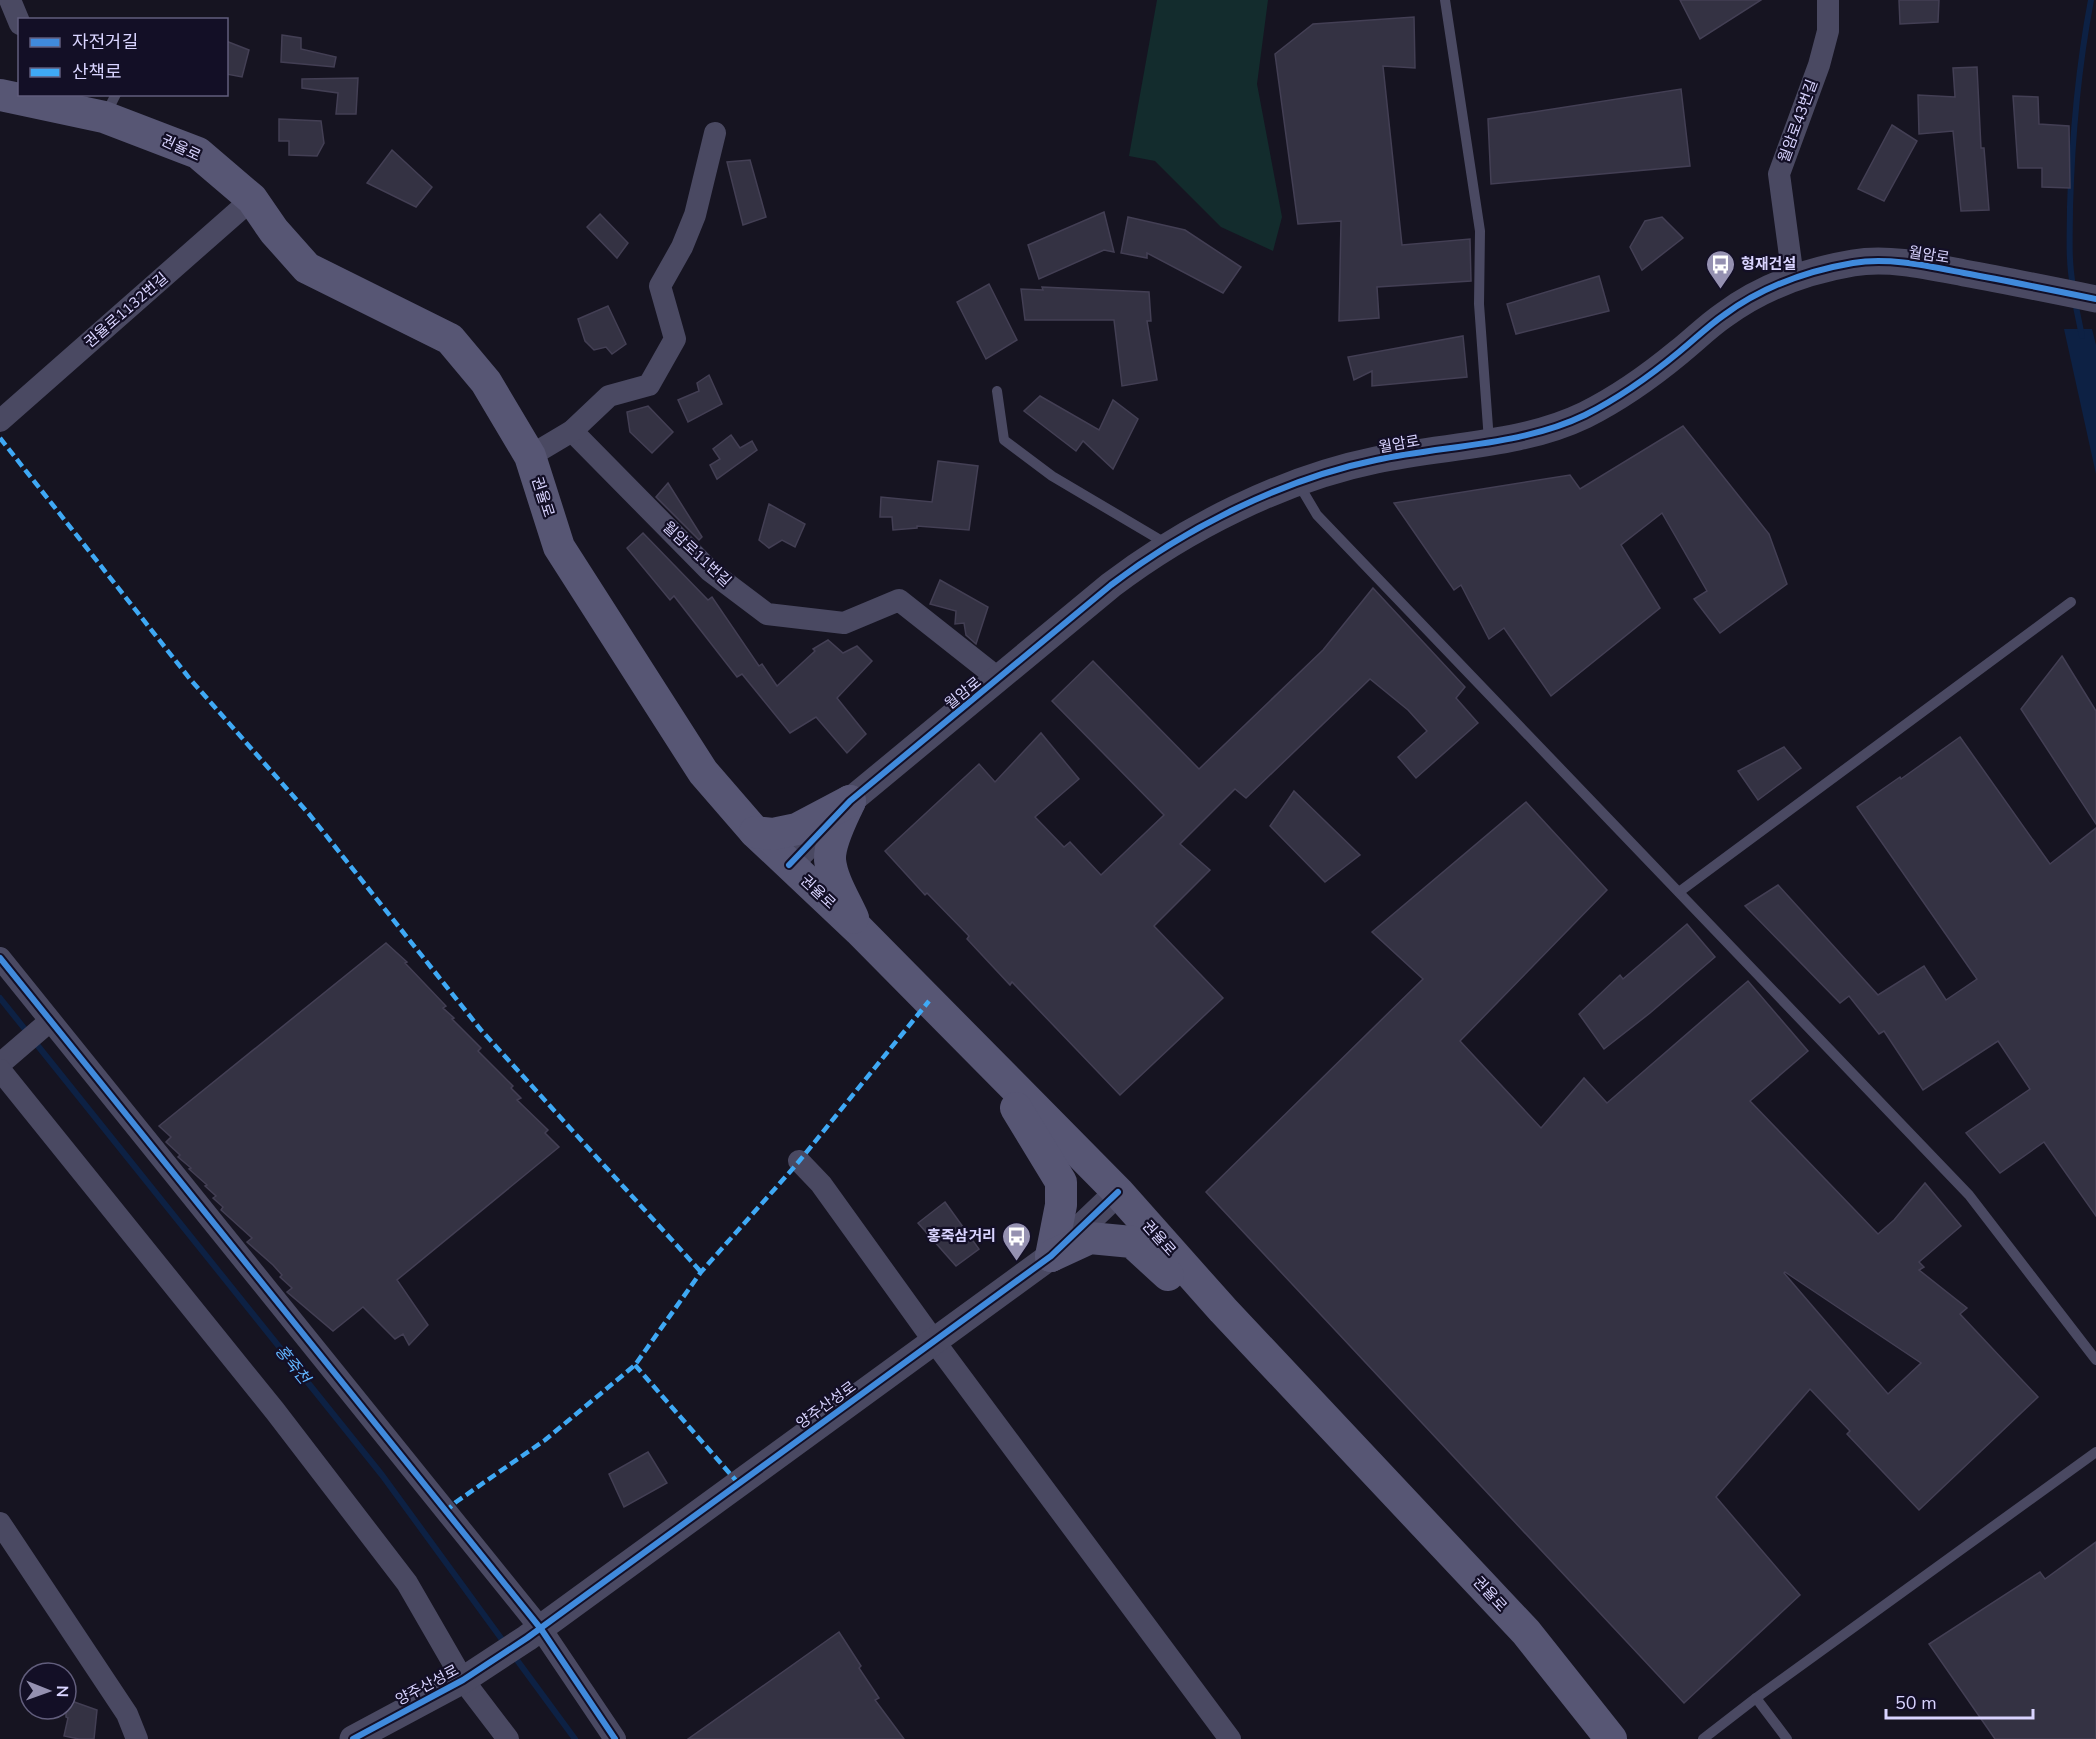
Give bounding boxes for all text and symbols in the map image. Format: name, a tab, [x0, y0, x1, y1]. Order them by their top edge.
legend	[18, 18, 228, 96]
text: 자전거길	[72, 30, 138, 54]
text: 산책로	[72, 60, 122, 84]
street label: 월암로43번길	[1774, 77, 1822, 165]
street label: 권율로	[158, 130, 204, 166]
street label: 월암로	[1907, 242, 1951, 268]
bus stop icon: 형재건설	[1704, 248, 1736, 290]
place label: 형재건설	[1741, 254, 1796, 274]
street label: 권율로1132번길	[80, 268, 172, 352]
street label: 월암로	[1377, 431, 1421, 457]
street label: 권율로	[527, 474, 559, 520]
street label: 월암로11번길	[658, 517, 736, 591]
street label: 월암로	[941, 672, 985, 714]
street label: 권율로	[796, 871, 840, 913]
street label: 권율로	[1138, 1216, 1180, 1260]
bus stop icon: 홍죽삼거리	[1001, 1220, 1033, 1262]
place label: 홍죽삼거리	[927, 1226, 996, 1246]
water label: 홍죽천	[270, 1341, 316, 1390]
street label: 양주산성로	[792, 1377, 860, 1433]
street label: 권율로	[1469, 1572, 1511, 1616]
street label: 양주산성로	[392, 1660, 462, 1710]
north arrow	[18, 1661, 78, 1721]
scale bar	[1886, 1682, 2033, 1720]
text: N	[51, 1685, 73, 1697]
text: 50 m	[1895, 1691, 1937, 1715]

